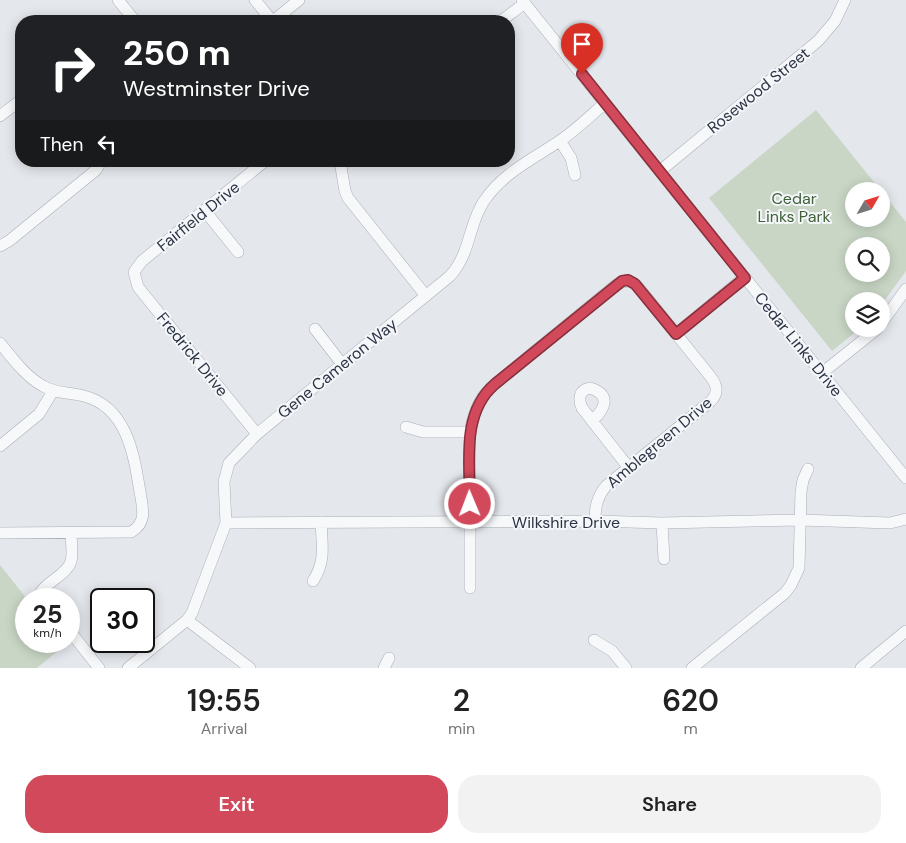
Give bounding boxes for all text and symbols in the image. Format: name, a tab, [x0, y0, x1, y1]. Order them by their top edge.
pin	[561, 23, 603, 74]
text: 250 m	[123, 30, 231, 76]
icon: arrive	[568, 30, 596, 58]
icon: right	[40, 35, 105, 100]
street label: Rosewood Street	[703, 43, 814, 138]
text: Westminster Drive	[123, 74, 310, 103]
icon: left	[93, 130, 121, 158]
text: Then	[40, 132, 83, 157]
street label: Fairfield Drive	[153, 177, 244, 256]
north arrow	[845, 182, 890, 228]
map controls	[845, 182, 890, 337]
park label: Cedar Links Park	[758, 188, 830, 227]
button: search	[845, 237, 890, 282]
street label: Cedar Links Drive	[750, 288, 847, 401]
button: layers	[845, 292, 890, 337]
street label: Fredrick Drive	[152, 308, 233, 401]
street label: Gene Cameron Way	[273, 314, 401, 423]
street label: Amblegreen Drive	[602, 392, 716, 493]
position arrow	[443, 477, 495, 529]
street label: Wilkshire Drive	[512, 512, 620, 533]
speed limit sign: 30	[90, 588, 155, 653]
text: 25	[33, 598, 62, 631]
text: km/h	[33, 625, 62, 641]
text: 19:55	[187, 681, 261, 720]
text: 2	[453, 681, 470, 720]
text: 620	[662, 681, 719, 720]
text: Arrival	[201, 718, 247, 739]
text: min	[448, 718, 475, 739]
text: m	[683, 718, 698, 739]
button: Exit	[25, 775, 448, 833]
button: Share	[458, 775, 881, 833]

